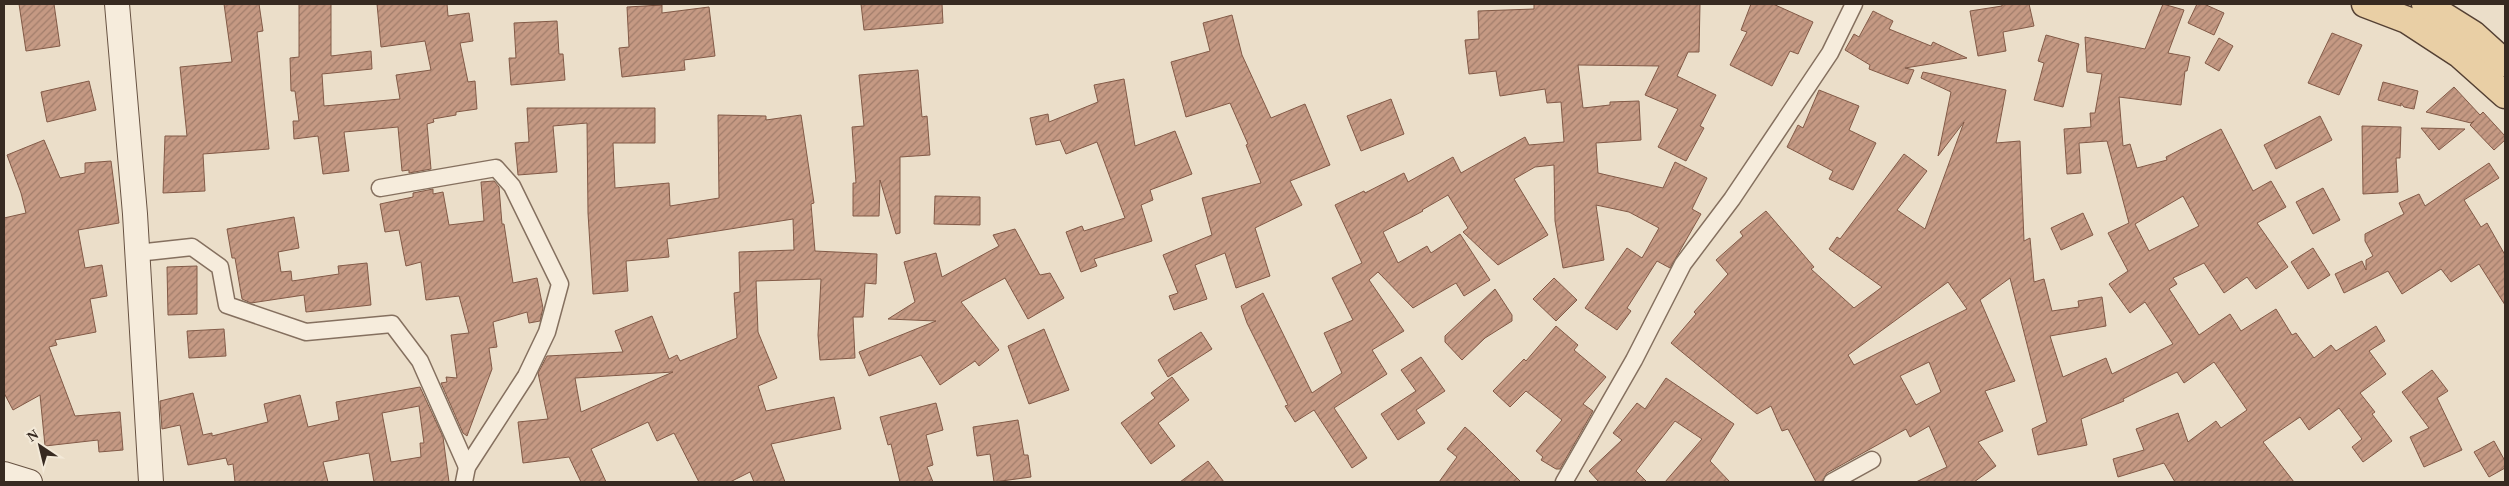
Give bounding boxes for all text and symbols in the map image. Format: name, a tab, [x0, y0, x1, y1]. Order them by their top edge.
north arrow	[15, 421, 65, 471]
text: N	[24, 427, 41, 445]

